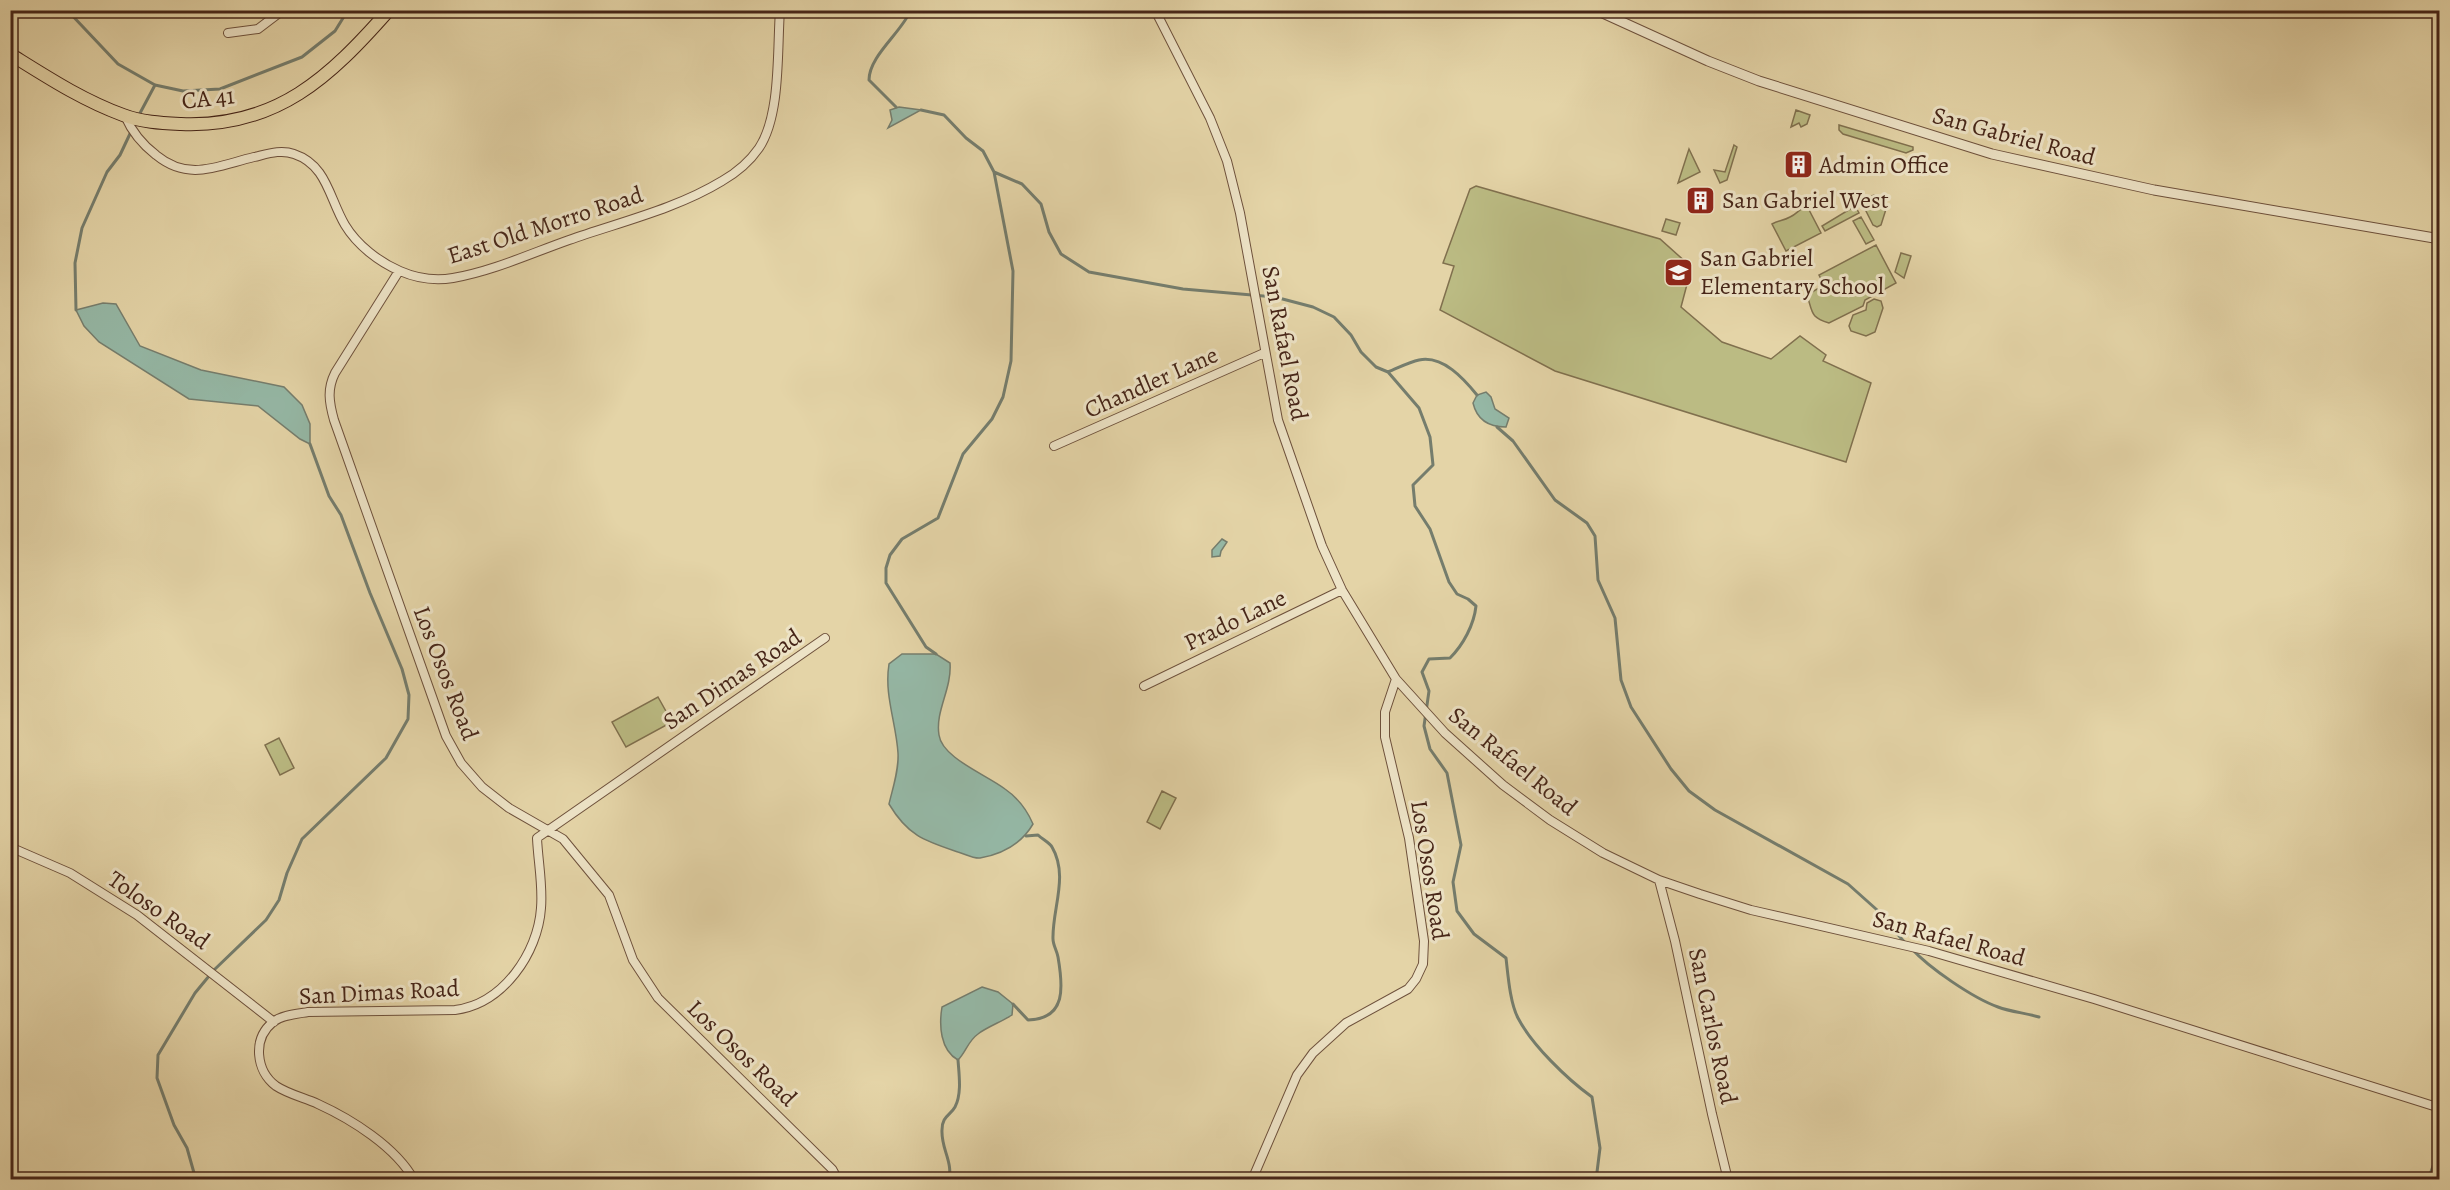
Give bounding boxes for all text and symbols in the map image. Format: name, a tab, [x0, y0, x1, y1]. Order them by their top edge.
street label: CA 41	[180, 79, 236, 117]
street label: San Gabriel Road	[1929, 99, 2099, 173]
building icon: Admin Office	[1782, 149, 1814, 181]
place label: Admin Office	[1818, 149, 1949, 181]
street label: East Old Morro Road	[443, 178, 647, 272]
building icon: San Gabriel West	[1685, 184, 1717, 216]
place label: San Gabriel West	[1722, 184, 1889, 216]
place label: San Gabriel Elementary School	[1700, 242, 1884, 302]
school or university icon: San Gabriel Elementary School	[1663, 256, 1695, 288]
street label: San Rafael Road	[1254, 263, 1316, 423]
street label: Chandler Lane	[1079, 338, 1223, 426]
street label: Prado Lane	[1179, 582, 1291, 658]
street label: Los Osos Road	[406, 601, 486, 745]
street label: San Dimas Road	[657, 621, 808, 737]
street label: San Rafael Road	[1442, 699, 1584, 823]
street label: Los Osos Road	[1403, 798, 1457, 942]
street label: Toloso Road	[102, 863, 216, 957]
street label: San Rafael Road	[1869, 902, 2029, 974]
street label: San Carlos Road	[1681, 945, 1745, 1107]
street label: San Dimas Road	[298, 972, 460, 1012]
street label: Los Osos Road	[680, 992, 804, 1114]

